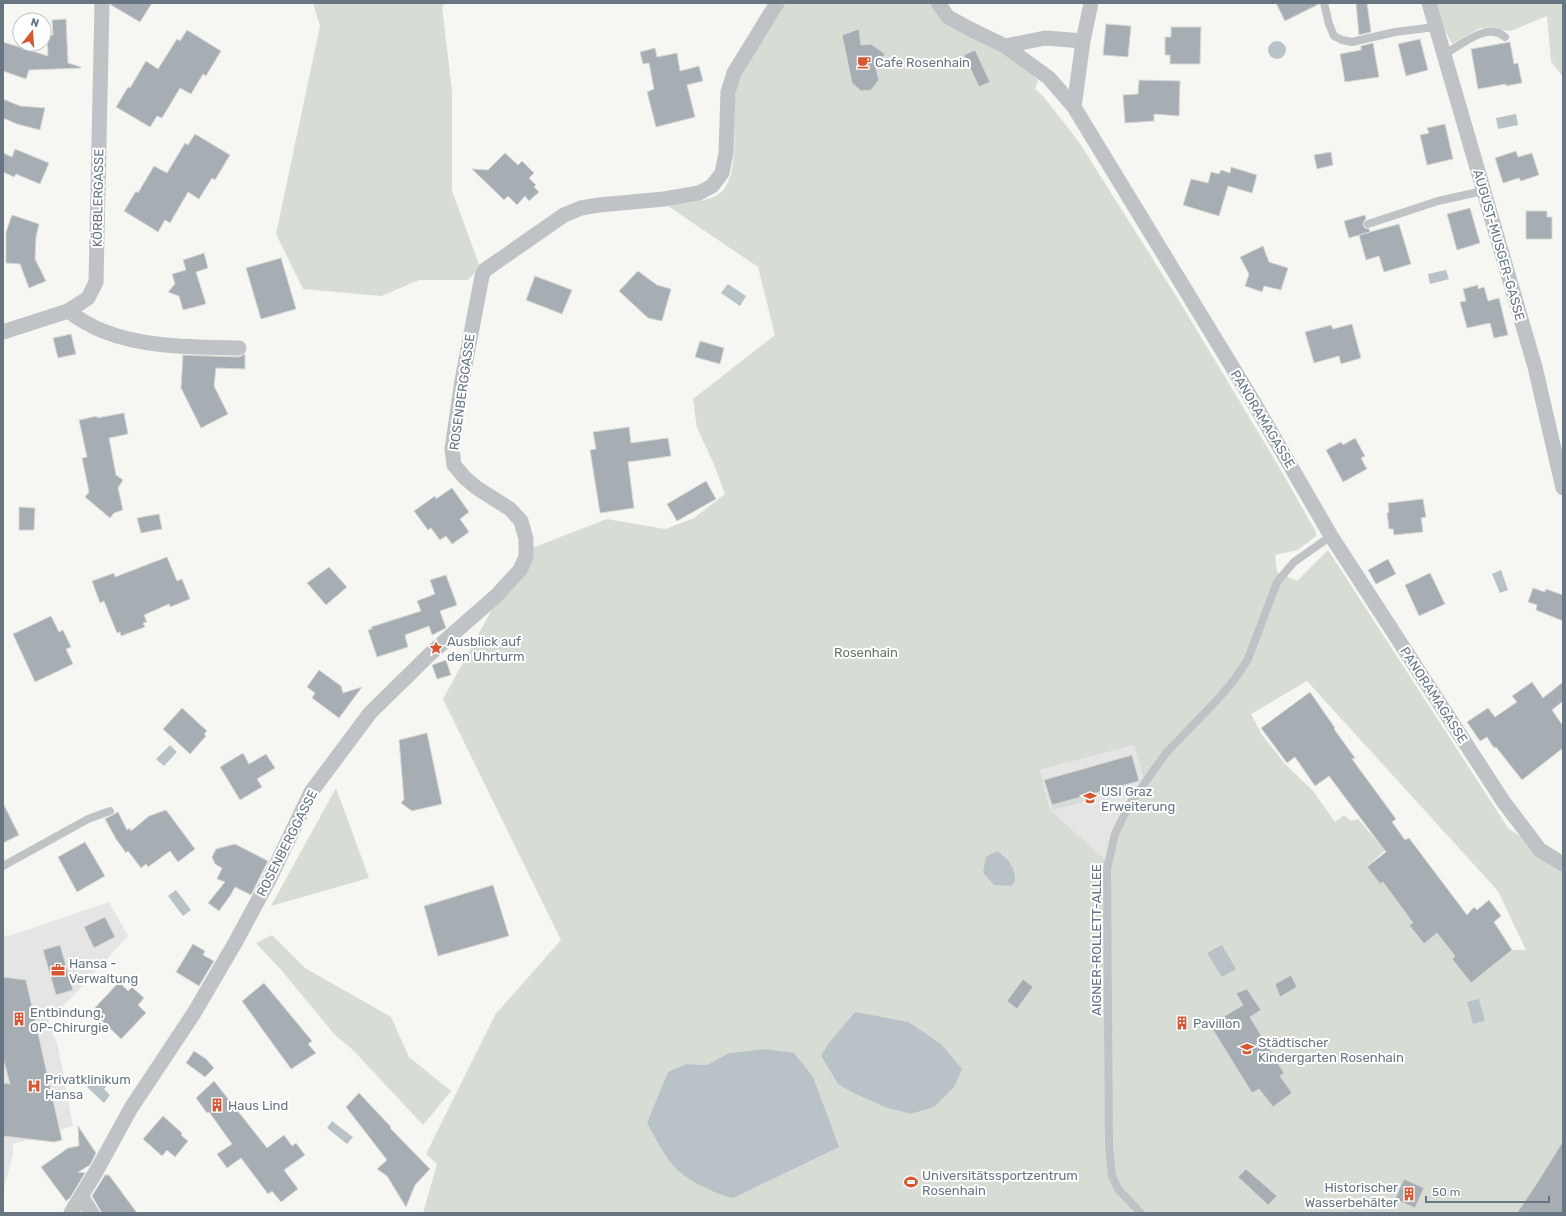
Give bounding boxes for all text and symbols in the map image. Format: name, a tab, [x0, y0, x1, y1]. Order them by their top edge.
north arrow	[12, 12, 52, 52]
text: N	[29, 16, 41, 30]
cafe icon: Cafe Rosenhain	[856, 54, 872, 70]
place label: Cafe Rosenhain	[875, 55, 970, 70]
street label: KÖRBLERGASSE	[90, 149, 106, 247]
street label: AUGUST-MUSGER-GASSE	[1470, 168, 1528, 322]
street label: ROSENBERGGASSE	[446, 333, 478, 451]
street label: PANORAMAGASSE	[1228, 367, 1298, 471]
place label: Ausblick auf den Uhrturm	[447, 634, 524, 664]
place icon: Ausblick auf den Uhrturm	[428, 640, 444, 656]
street label: PANORAMAGASSE	[1397, 644, 1471, 746]
park label: Rosenhain	[834, 645, 898, 660]
place label: USI Graz Erweiterung	[1101, 784, 1175, 815]
street label: ROSENBERGGASSE	[254, 787, 320, 899]
school or university icon: USI Graz Erweiterung	[1082, 790, 1098, 806]
street label: AIGNER-ROLLETT-ALLEE	[1089, 864, 1104, 1016]
place label: Hansa - Verwaltung	[69, 956, 138, 987]
office icon: Hansa - Verwaltung	[50, 962, 66, 978]
place label: Entbindung, OP-Chirurgie	[30, 1005, 109, 1036]
building icon: Entbindung, OP-Chirurgie	[11, 1011, 27, 1027]
building icon: Pavillon	[1174, 1015, 1190, 1031]
place label: Pavillon	[1193, 1016, 1240, 1031]
place label: Städtischer Kindergarten Rosenhain	[1258, 1035, 1404, 1066]
school or university icon: Städtischer Kindergarten Rosenhain	[1239, 1041, 1255, 1057]
place label: Privatklinikum Hansa	[45, 1072, 131, 1102]
hospital icon: Privatklinikum Hansa	[26, 1078, 42, 1094]
building icon: Haus Lind	[209, 1097, 225, 1113]
place label: Haus Lind	[228, 1098, 288, 1113]
place label: Universitätssportzentrum Rosenhain	[922, 1168, 1078, 1198]
sports icon: Universitätssportzentrum Rosenhain	[903, 1174, 919, 1190]
scale bar	[1426, 1178, 1549, 1204]
place label: Historischer Wasserbehälter	[1305, 1180, 1398, 1210]
text: 50 m	[1432, 1185, 1460, 1199]
building icon: Historischer Wasserbehälter	[1401, 1186, 1417, 1202]

